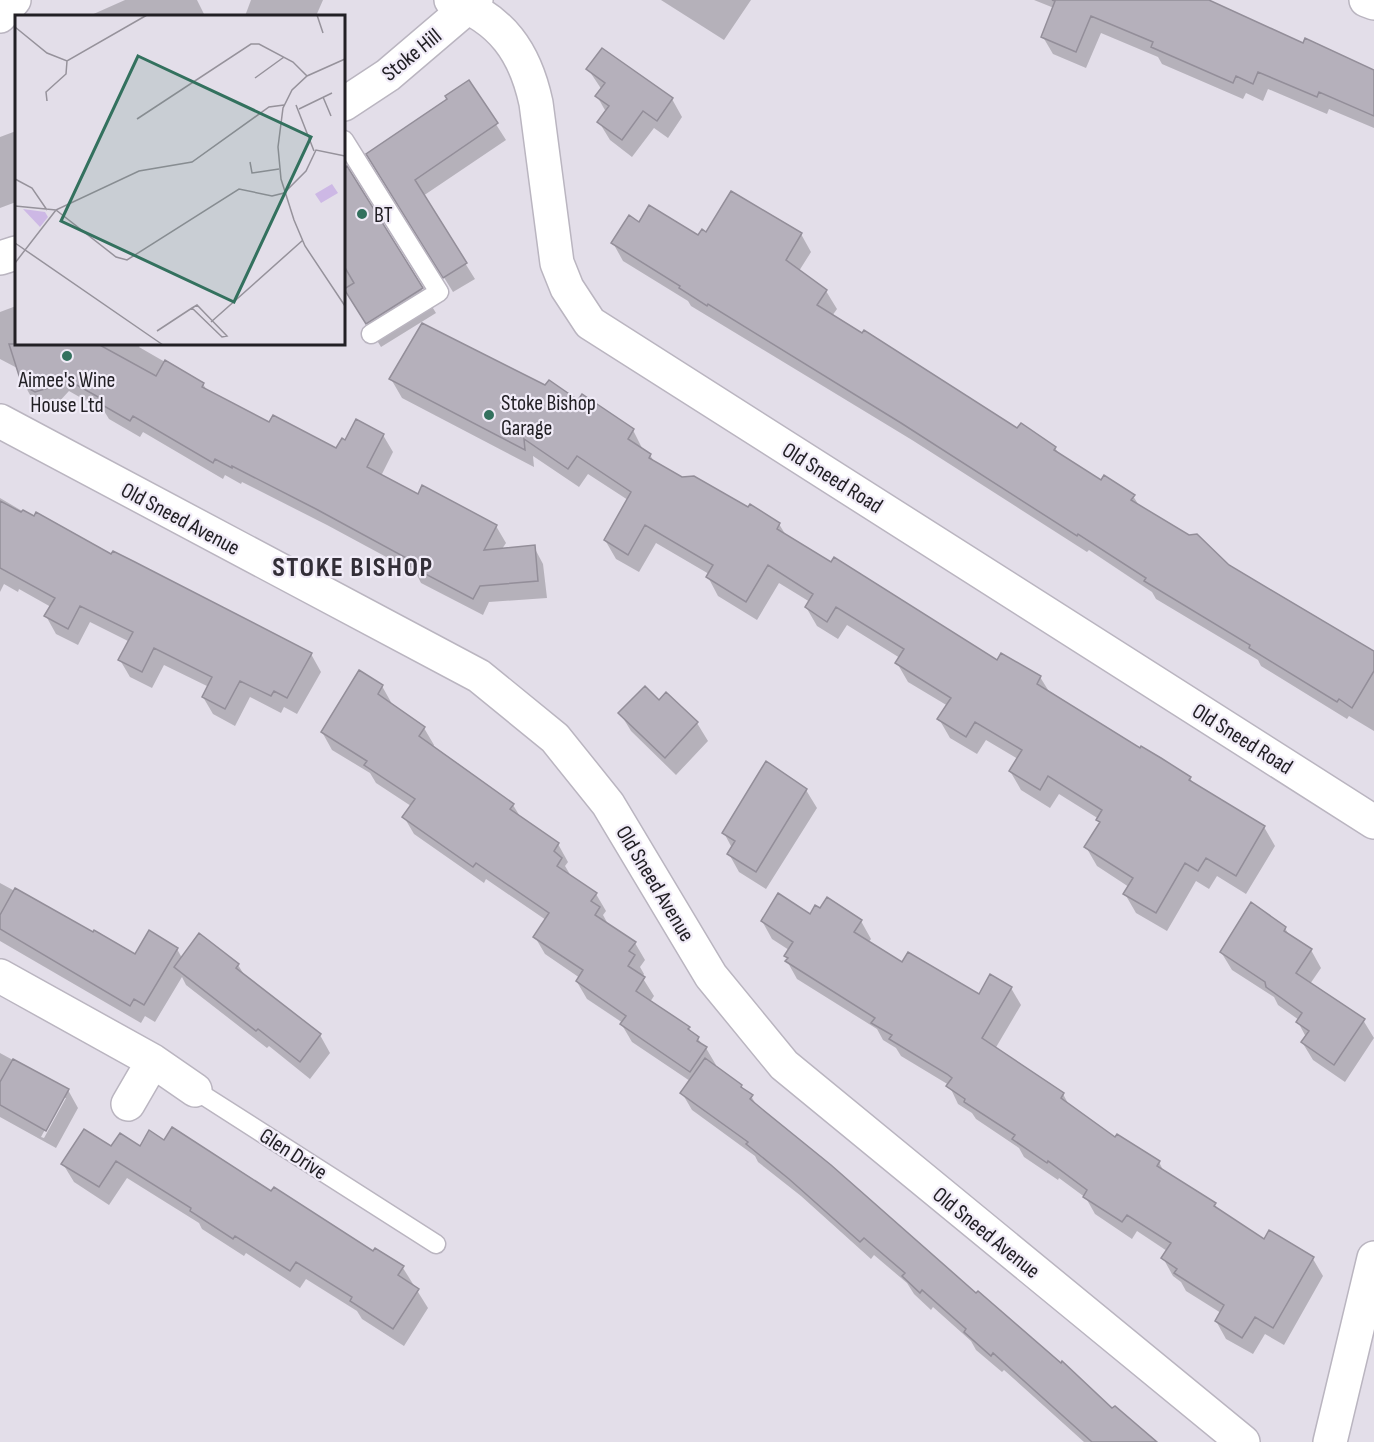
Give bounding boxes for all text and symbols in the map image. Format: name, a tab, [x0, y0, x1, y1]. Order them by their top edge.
inset map	[15, 15, 345, 345]
street label: Stoke Hill	[377, 23, 447, 87]
place label: BT	[374, 202, 393, 229]
marker: BT	[355, 207, 369, 221]
marker: Aimee's Wine House Ltd	[60, 349, 74, 363]
place label: Aimee's Wine House Ltd	[18, 367, 115, 419]
place label: Stoke Bishop Garage	[501, 390, 596, 442]
marker: Stoke Bishop Garage	[482, 408, 496, 422]
street label: Old Sneed Road	[777, 437, 887, 520]
street label: Old Sneed Avenue	[116, 477, 244, 562]
district label: STOKE BISHOP	[272, 551, 434, 584]
street label: Old Sneed Road	[1187, 698, 1297, 781]
street label: Old Sneed Avenue	[610, 821, 700, 947]
street label: Glen Drive	[254, 1122, 332, 1186]
street label: Old Sneed Avenue	[927, 1182, 1045, 1285]

